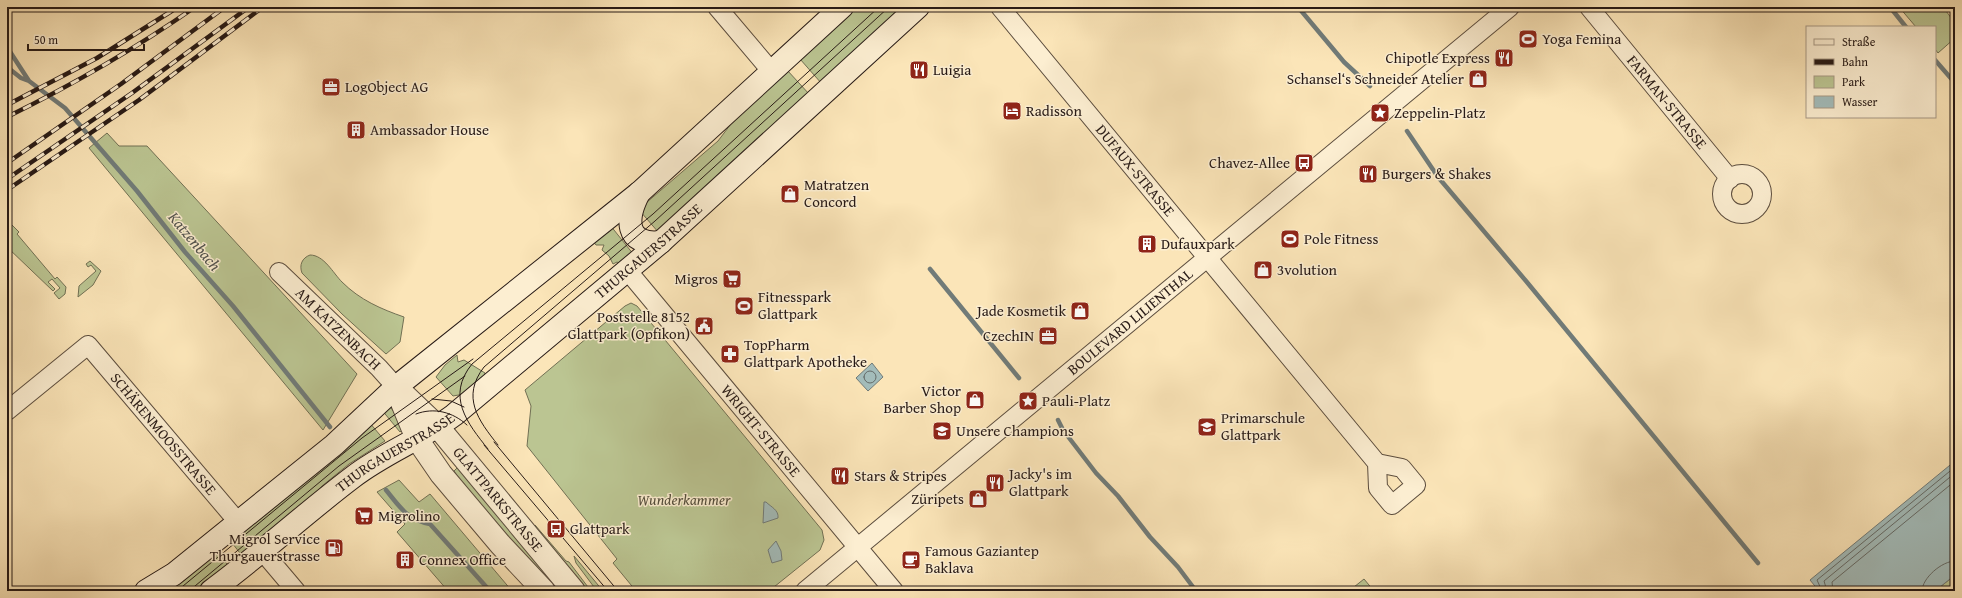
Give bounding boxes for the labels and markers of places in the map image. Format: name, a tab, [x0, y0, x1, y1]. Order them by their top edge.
sports icon: Yoga Femina	[1517, 28, 1539, 50]
place label: Yoga Femina	[1542, 28, 1621, 49]
place label: Chipotle Express	[1385, 47, 1490, 68]
restaurant icon: Chipotle Express	[1493, 47, 1515, 69]
restaurant icon: Luigia	[908, 59, 930, 81]
place label: Luigia	[933, 59, 971, 80]
place label: Schansel‘s Schneider Atelier	[1287, 68, 1464, 89]
shop icon: Schansel‘s Schneider Atelier	[1467, 68, 1489, 90]
office icon: LogObject AG	[320, 76, 342, 98]
place label: LogObject AG	[345, 76, 428, 97]
hotel icon: Radisson	[1001, 100, 1023, 122]
place label: Radisson	[1026, 100, 1083, 121]
place icon: Zeppelin-Platz	[1369, 102, 1391, 124]
place label: Zeppelin-Platz	[1394, 102, 1486, 123]
building icon: Ambassador House	[345, 119, 367, 141]
place label: Ambassador House	[370, 119, 489, 140]
place label: Chavez-Allee	[1209, 152, 1290, 173]
bus stop icon: Chavez-Allee	[1293, 152, 1315, 174]
restaurant icon: Burgers & Shakes	[1357, 163, 1379, 185]
place label: Burgers & Shakes	[1382, 163, 1491, 184]
place label: Matratzen Concord	[804, 174, 870, 212]
shop icon: Matratzen Concord	[779, 183, 801, 205]
sports icon: Pole Fitness	[1279, 228, 1301, 250]
place label: Pole Fitness	[1304, 228, 1379, 249]
building icon: Dufauxpark	[1136, 233, 1158, 255]
place label: Dufauxpark	[1161, 233, 1235, 254]
shop icon: 3volution	[1252, 259, 1274, 281]
place label: 3volution	[1277, 259, 1338, 280]
place label: Migros	[674, 268, 718, 289]
supermarket icon: Migros	[721, 268, 743, 290]
place label: Fitnesspark Glattpark	[758, 286, 832, 324]
sports icon: Fitnesspark Glattpark	[733, 295, 755, 317]
place label: Jade Kosmetik	[975, 300, 1066, 321]
shop icon: Jade Kosmetik	[1069, 300, 1091, 322]
place label: Poststelle 8152 Glattpark (Opfikon)	[568, 306, 690, 344]
public building icon: Poststelle 8152 Glattpark (Opfikon)	[693, 315, 715, 337]
place label: CzechIN	[983, 325, 1034, 346]
office icon: CzechIN	[1037, 325, 1059, 347]
place label: TopPharm Glattpark Apotheke	[744, 334, 867, 372]
pharmacy icon: TopPharm Glattpark Apotheke	[719, 343, 741, 365]
place label: Victor Barber Shop	[883, 380, 961, 418]
shop icon: Victor Barber Shop	[964, 389, 986, 411]
place icon: Pauli-Platz	[1017, 390, 1039, 412]
place label: Pauli-Platz	[1042, 390, 1111, 411]
place label: Primarschule Glattpark	[1221, 407, 1305, 445]
school or university icon: Primarschule Glattpark	[1196, 416, 1218, 438]
school or university icon: Unsere Champions	[931, 420, 953, 442]
place label: Unsere Champions	[956, 420, 1074, 441]
place label: Jacky's im Glattpark	[1007, 463, 1073, 501]
restaurant icon: Stars & Stripes	[829, 465, 851, 487]
place label: Stars & Stripes	[854, 465, 947, 486]
restaurant icon: Jacky's im Glattpark	[984, 472, 1006, 494]
place label: Züripets	[911, 488, 964, 509]
shop icon: Züripets	[967, 488, 989, 510]
supermarket icon: Migrolino	[353, 505, 375, 527]
place label: Migrolino	[378, 505, 440, 526]
bus stop icon: Glattpark	[545, 518, 567, 540]
place label: Glattpark	[570, 518, 630, 539]
place label: Migrol Service Thurgauerstrasse	[210, 528, 320, 566]
fuel station icon: Migrol Service Thurgauerstrasse	[323, 537, 345, 559]
place label: Famous Gaziantep Baklava	[925, 540, 1039, 578]
building icon: Connex Office	[394, 549, 416, 571]
place label: Connex Office	[419, 549, 506, 570]
cafe icon: Famous Gaziantep Baklava	[900, 549, 922, 571]

